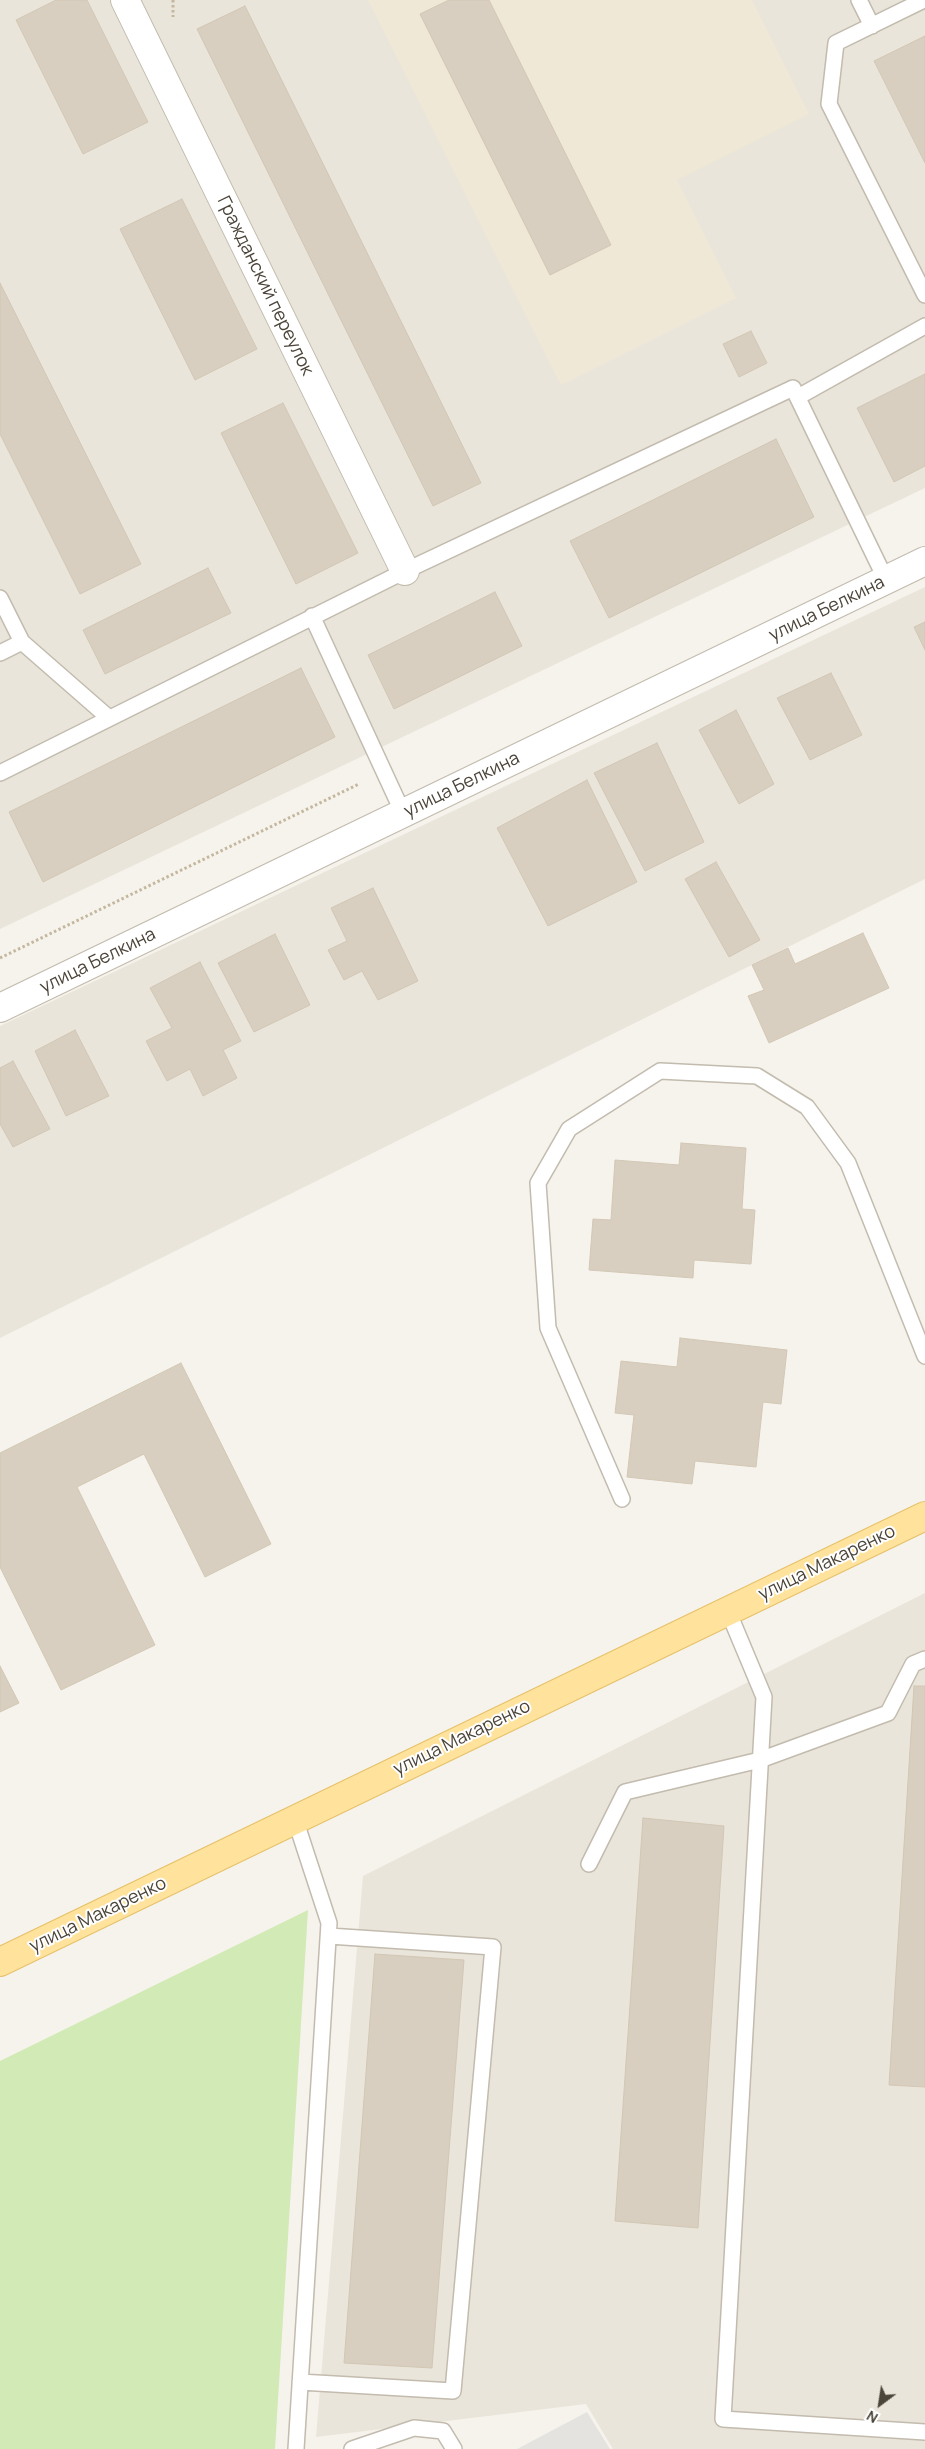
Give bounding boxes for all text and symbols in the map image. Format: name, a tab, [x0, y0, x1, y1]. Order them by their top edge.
street label: Гражданский переулок	[212, 193, 318, 379]
street label: улица Белкина	[766, 572, 888, 646]
street label: улица Белкина	[401, 748, 523, 822]
street label: улица Белкина	[37, 924, 159, 998]
street label: улица Макаренко	[755, 1520, 899, 1606]
street label: улица Макаренко	[390, 1695, 534, 1781]
street label: улица Макаренко	[26, 1872, 170, 1958]
north arrow	[855, 2379, 905, 2429]
text: N	[863, 2407, 881, 2428]

